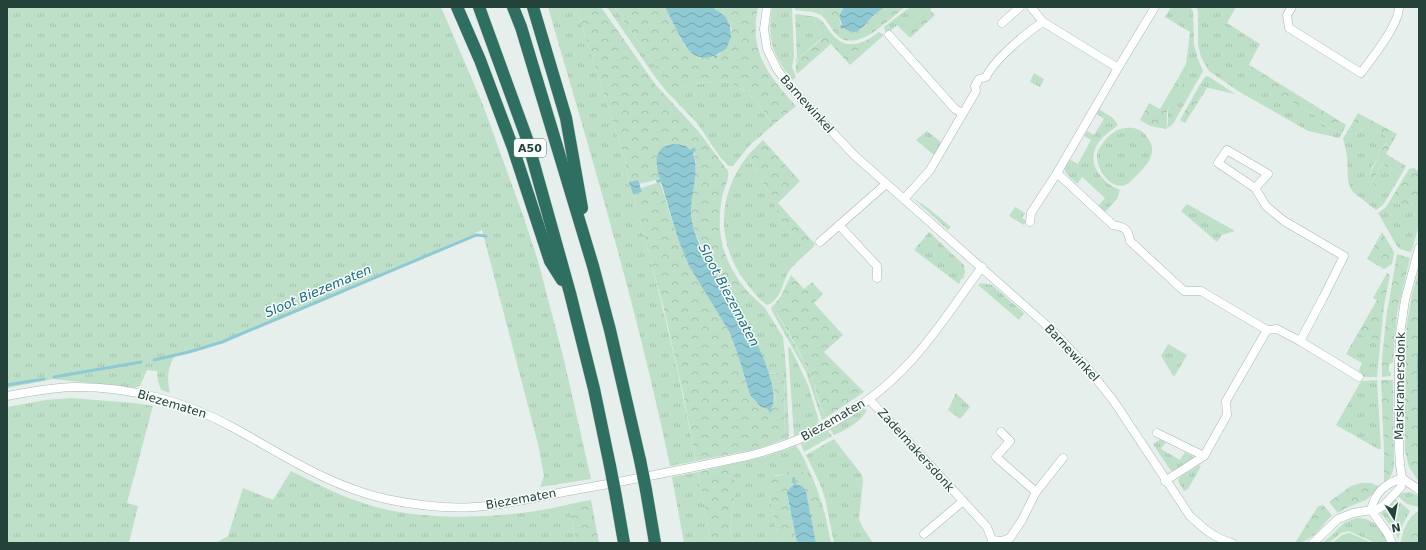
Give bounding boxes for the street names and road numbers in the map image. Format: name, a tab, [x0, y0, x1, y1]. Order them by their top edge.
street label: Barnewinkel	[777, 72, 837, 136]
road number: A50	[514, 139, 546, 157]
street label: Barnewinkel	[1042, 321, 1102, 385]
street label: Marskramersdonk	[1392, 332, 1408, 440]
street label: Biezematen	[136, 387, 208, 421]
street label: Biezematen	[799, 396, 867, 444]
street label: Zadelmakersdonk	[875, 405, 957, 495]
street label: Biezematen	[485, 486, 557, 512]

